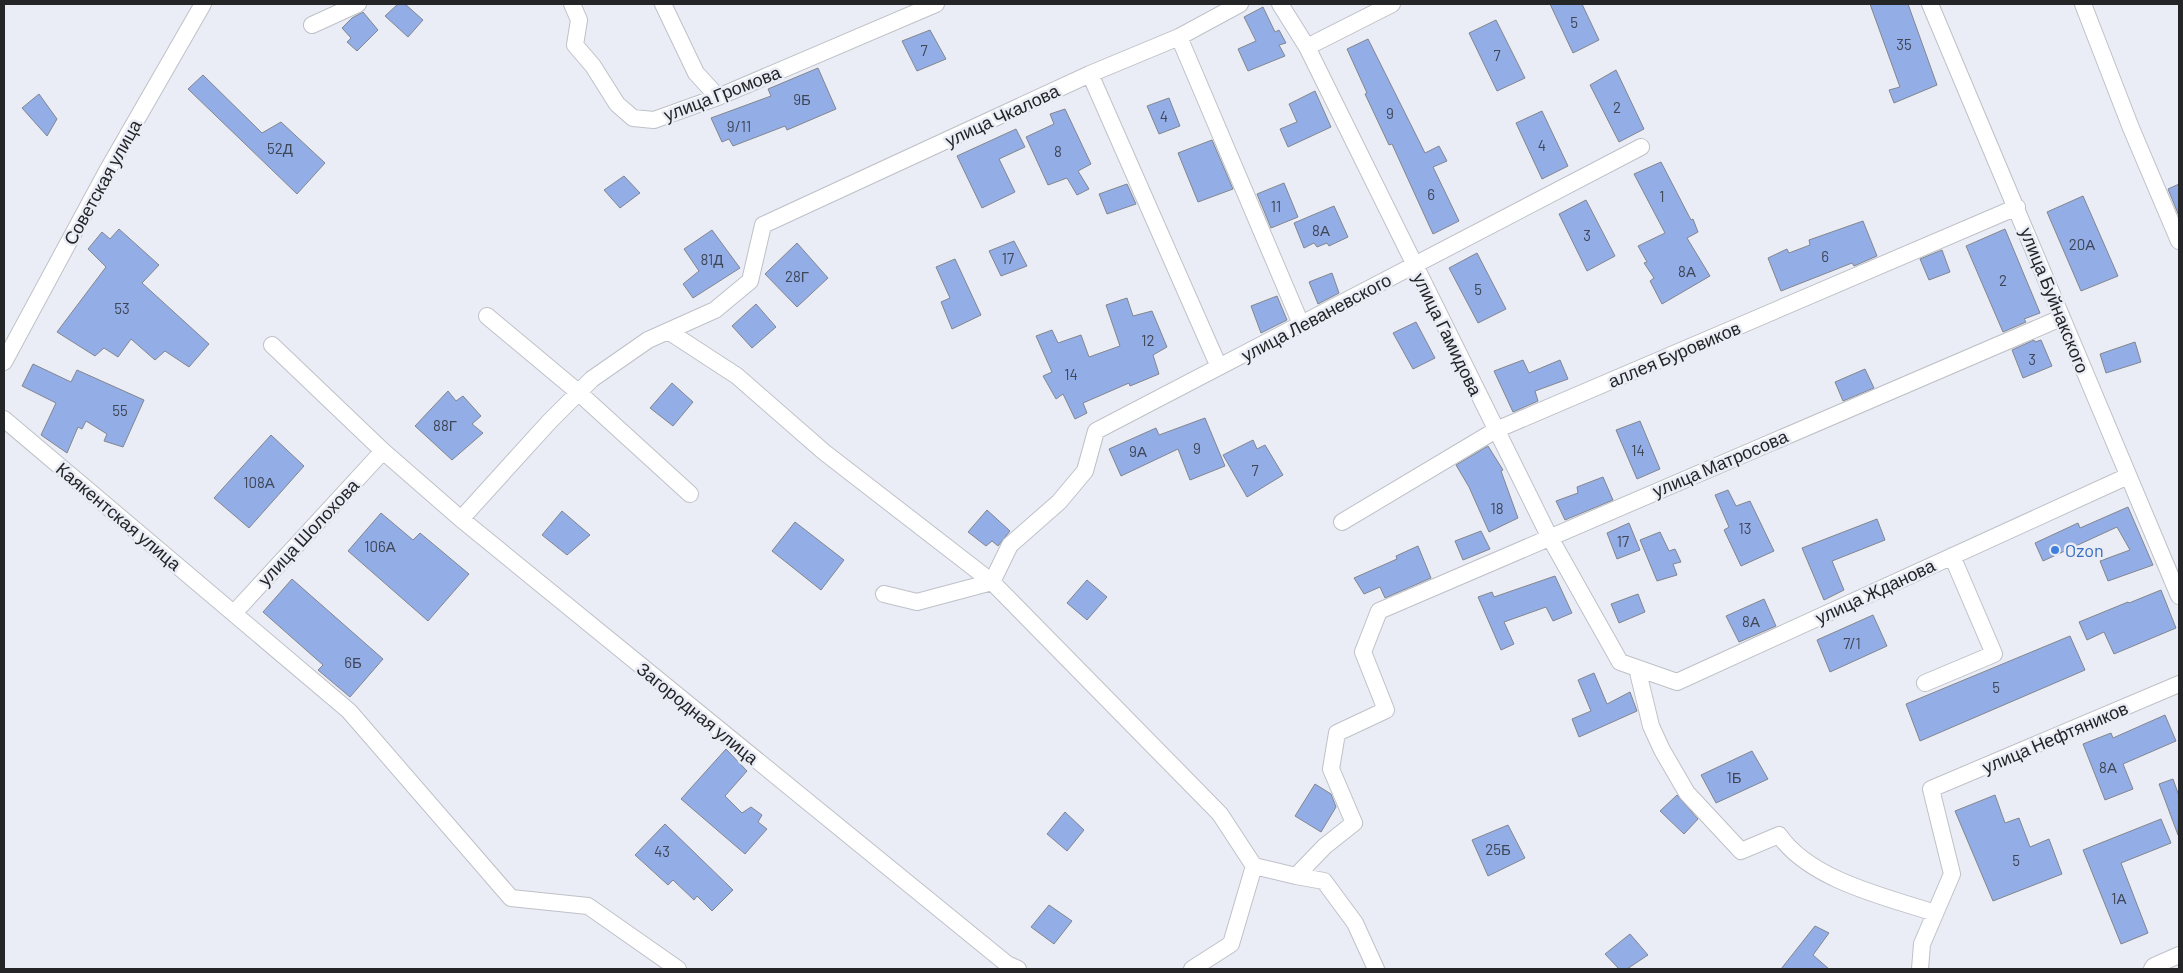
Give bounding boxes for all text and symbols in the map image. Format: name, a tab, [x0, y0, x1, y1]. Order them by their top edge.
house number: 5	[1570, 13, 1578, 31]
house number: 35	[1896, 35, 1912, 53]
house number: 7	[920, 41, 928, 59]
house number: 7	[1493, 46, 1501, 64]
street label: улица Громова	[660, 60, 785, 125]
street label: улица Чкалова	[941, 79, 1063, 151]
house number: 9Б	[793, 90, 811, 108]
house number: 2	[1613, 98, 1621, 116]
house number: 9	[1386, 104, 1394, 122]
house number: 4	[1160, 107, 1168, 125]
street label: Советская улица	[58, 115, 146, 249]
house number: 9/11	[727, 117, 751, 135]
house number: 4	[1538, 136, 1546, 154]
house number: 52Д	[267, 139, 293, 157]
house number: 8	[1054, 142, 1062, 160]
house number: 6	[1427, 185, 1435, 203]
house number: 1	[1659, 187, 1665, 205]
house number: 11	[1271, 197, 1281, 215]
house number: 8А	[1312, 221, 1330, 239]
street label: улица Буйнакского	[2016, 224, 2094, 376]
house number: 3	[1583, 226, 1591, 244]
house number: 20А	[2069, 235, 2095, 253]
house number: 6	[1821, 247, 1829, 265]
house number: 17	[1002, 249, 1014, 267]
house number: 81Д	[701, 250, 723, 268]
house number: 8А	[1678, 262, 1696, 280]
house number: 28Г	[785, 267, 809, 285]
street label: улица Леваневского	[1237, 268, 1395, 366]
street label: улица Гамидова	[1409, 269, 1488, 400]
house number: 2	[1999, 271, 2007, 289]
house number: 5	[1474, 280, 1482, 298]
house number: 53	[114, 299, 130, 317]
street label: аллея Буровиков	[1604, 316, 1744, 392]
house number: 12	[1141, 331, 1155, 349]
house number: 3	[2028, 350, 2036, 368]
house number: 14	[1064, 365, 1078, 383]
house number: 55	[112, 401, 128, 419]
house number: 88Г	[433, 416, 457, 434]
street label: улица Матросова	[1649, 424, 1792, 501]
house number: 9	[1193, 439, 1201, 457]
house number: 14	[1631, 441, 1645, 459]
house number: 9А	[1129, 442, 1147, 460]
street label: Каякентская улица	[52, 457, 187, 575]
house number: 7	[1251, 461, 1259, 479]
house number: 108А	[243, 473, 275, 491]
street label: улица Шолохова	[253, 473, 364, 590]
house number: 18	[1490, 499, 1504, 517]
house number: 13	[1739, 519, 1751, 537]
house number: 17	[1617, 532, 1629, 550]
house number: 106А	[364, 537, 396, 555]
place label: Ozon	[2065, 539, 2104, 561]
marker: Ozon	[2049, 544, 2061, 556]
street label: улица Жданова	[1812, 553, 1939, 628]
house number: 8А	[1742, 612, 1760, 630]
house number: 7/1	[1843, 634, 1861, 652]
house number: 6Б	[344, 653, 362, 671]
street label: Загородная улица	[633, 657, 764, 769]
house number: 5	[1992, 678, 2000, 696]
street label: улица Нефтяников	[1979, 696, 2131, 778]
house number: 8А	[2099, 758, 2117, 776]
house number: 1Б	[1726, 768, 1742, 786]
house number: 25Б	[1485, 840, 1511, 858]
house number: 43	[654, 842, 670, 860]
house number: 5	[2012, 851, 2020, 869]
house number: 1А	[2111, 889, 2127, 907]

